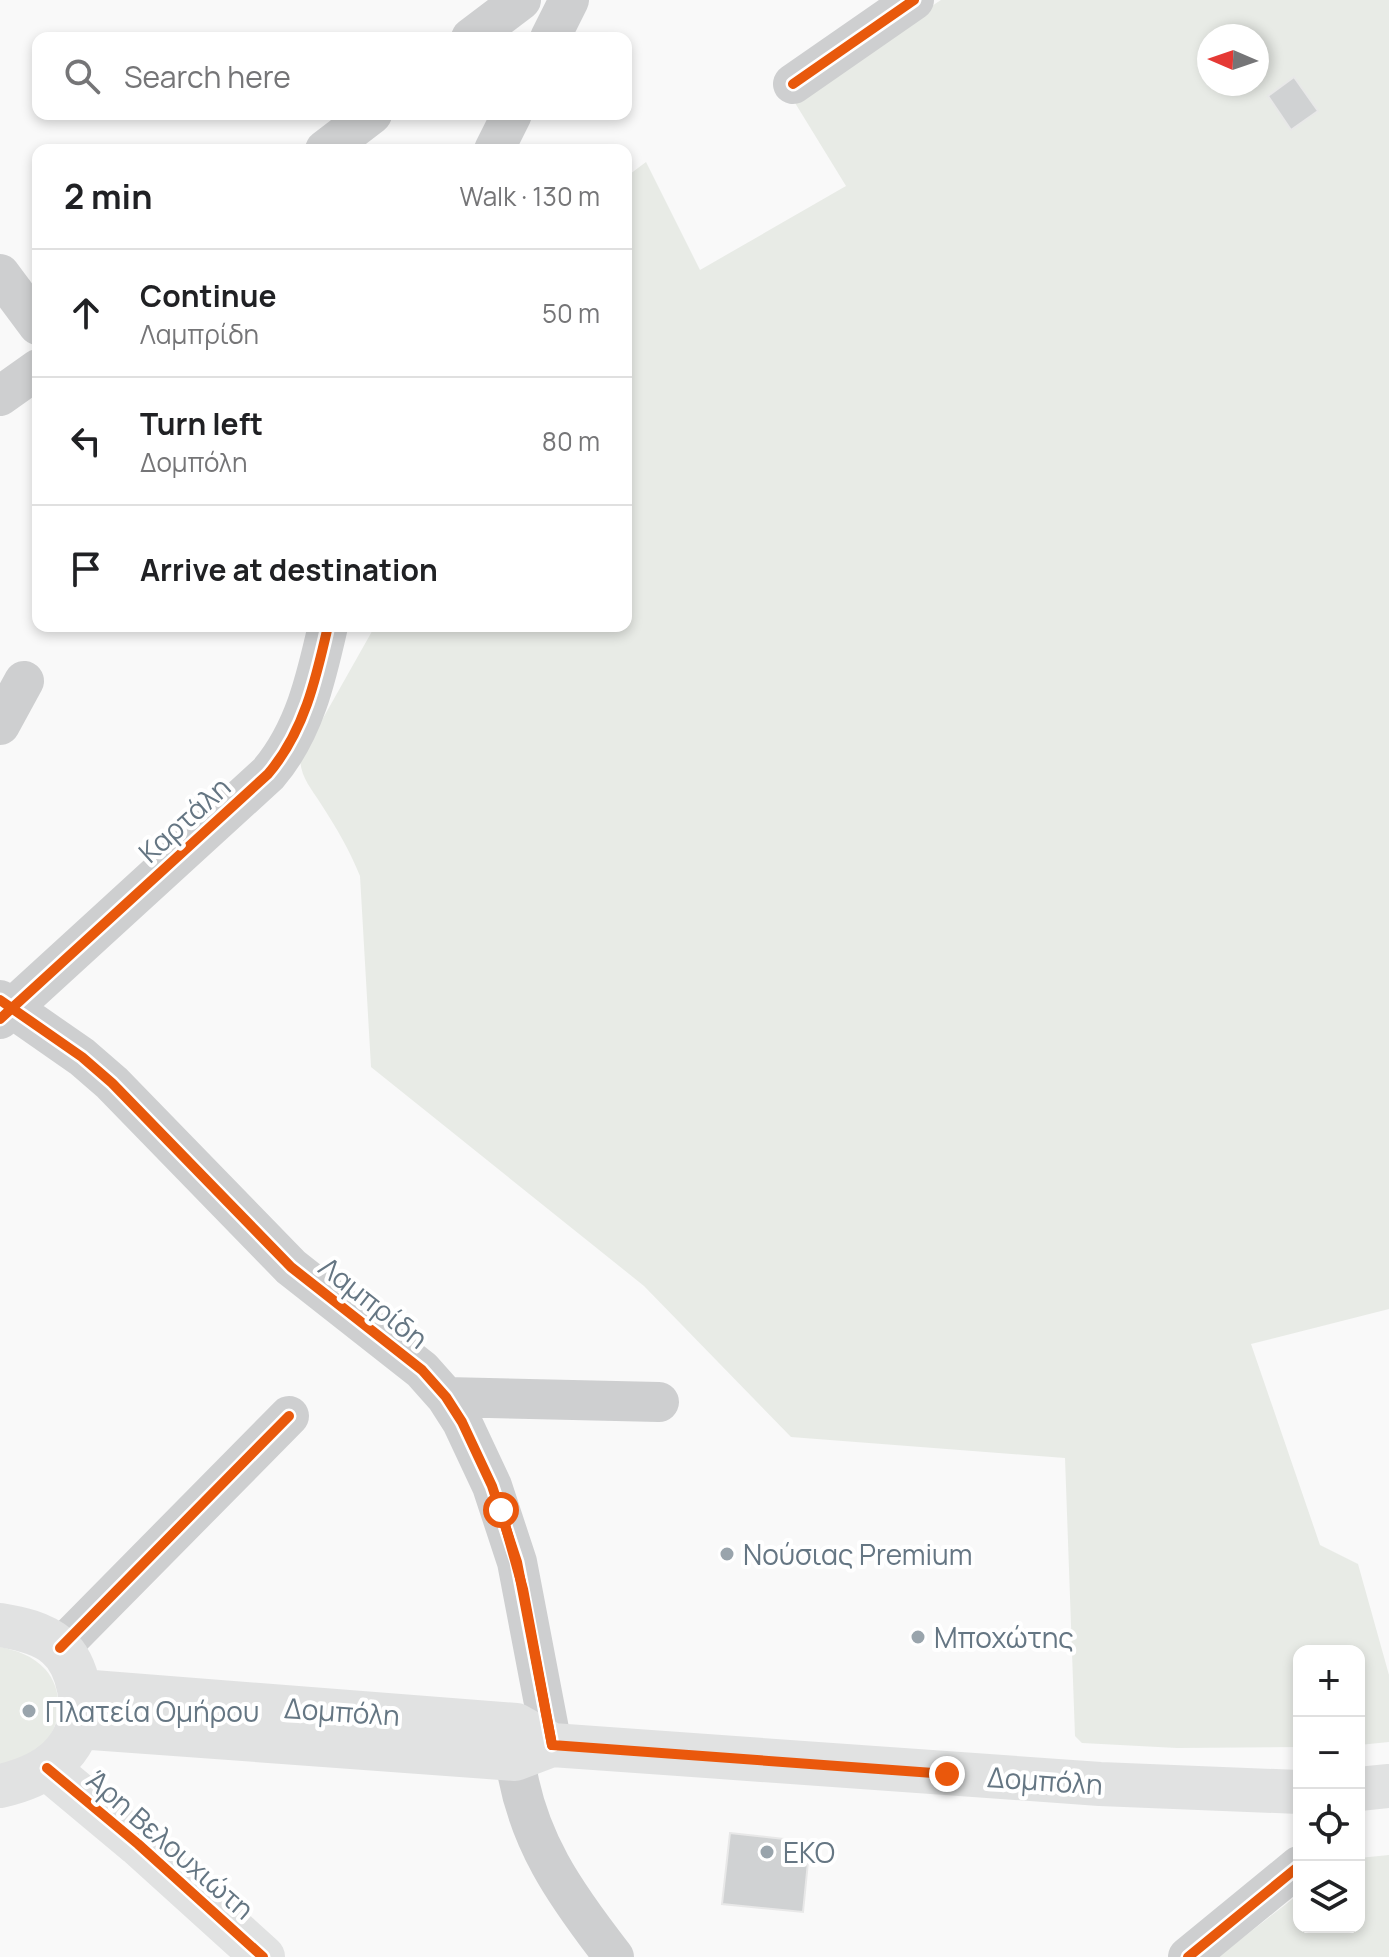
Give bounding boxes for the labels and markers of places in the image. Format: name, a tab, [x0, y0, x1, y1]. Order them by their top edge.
place label: Νούσιας Premium	[743, 1535, 972, 1573]
marker: Νούσιας Premium	[718, 1545, 736, 1563]
place label: Μποχώτης	[934, 1618, 1074, 1656]
marker: Μποχώτης	[909, 1628, 927, 1646]
place label: Πλατεία Ομήρου	[45, 1692, 259, 1730]
marker: Πλατεία Ομήρου	[20, 1702, 38, 1720]
place label: EKO	[783, 1833, 835, 1871]
marker: EKO	[758, 1843, 776, 1861]

